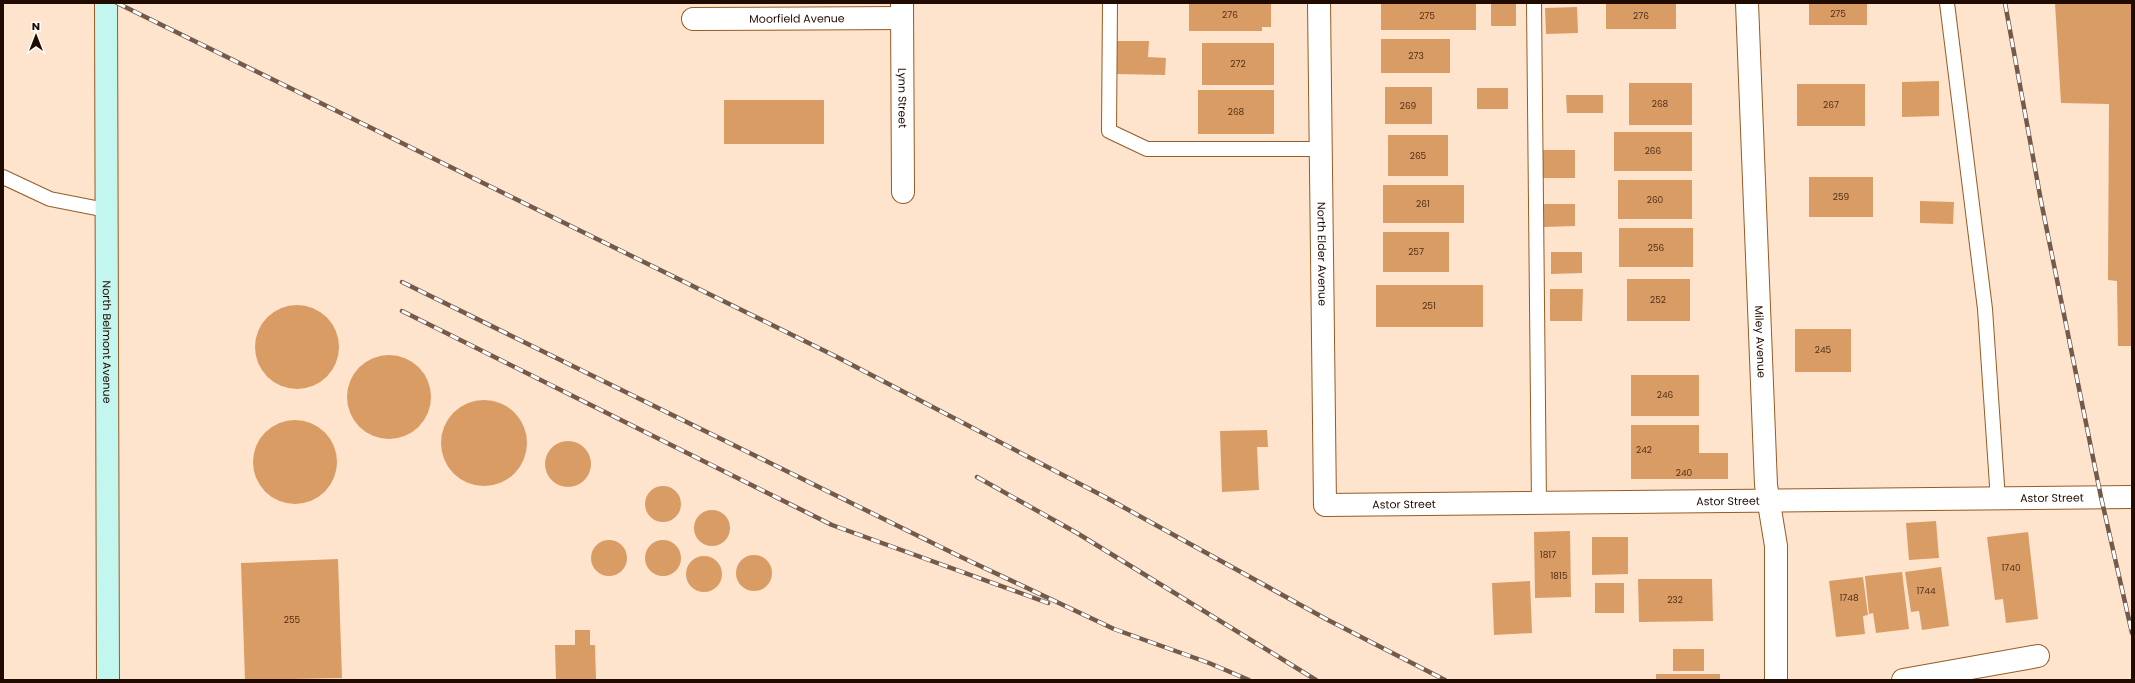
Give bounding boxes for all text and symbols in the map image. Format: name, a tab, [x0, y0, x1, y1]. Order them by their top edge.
house number: 275	[1830, 8, 1846, 20]
house number: 276	[1222, 9, 1238, 21]
street label: Moorfield Avenue	[749, 10, 845, 27]
house number: 275	[1419, 10, 1435, 22]
house number: 276	[1633, 10, 1649, 22]
north arrow	[16, 16, 56, 56]
text: N	[32, 18, 40, 34]
house number: 273	[1408, 50, 1424, 62]
house number: 272	[1230, 58, 1246, 70]
street label: Lynn Street	[894, 68, 911, 128]
house number: 268	[1652, 98, 1669, 110]
house number: 267	[1823, 99, 1839, 111]
house number: 269	[1400, 100, 1417, 112]
house number: 268	[1228, 106, 1245, 118]
house number: 266	[1645, 145, 1662, 157]
house number: 265	[1410, 150, 1427, 162]
house number: 259	[1833, 191, 1850, 203]
house number: 260	[1647, 194, 1664, 206]
house number: 261	[1416, 198, 1430, 210]
street label: North Elder Avenue	[1313, 202, 1331, 306]
house number: 256	[1648, 242, 1665, 254]
house number: 257	[1408, 246, 1424, 258]
street label: North Belmont Avenue	[99, 281, 115, 404]
house number: 252	[1650, 294, 1666, 306]
house number: 251	[1422, 300, 1436, 312]
street label: Miley Avenue	[1751, 305, 1770, 378]
house number: 245	[1815, 344, 1832, 356]
house number: 246	[1657, 389, 1674, 401]
house number: 242	[1636, 444, 1652, 456]
house number: 240	[1676, 467, 1693, 479]
street label: Astor Street	[2020, 489, 2084, 506]
street label: Astor Street	[1696, 493, 1760, 509]
street label: Astor Street	[1372, 496, 1436, 513]
house number: 1817	[1540, 549, 1556, 561]
house number: 1740	[2001, 562, 2021, 574]
house number: 1815	[1550, 570, 1568, 582]
house number: 1744	[1916, 585, 1936, 597]
house number: 1748	[1839, 592, 1859, 604]
house number: 232	[1667, 594, 1683, 606]
house number: 255	[284, 614, 301, 626]

